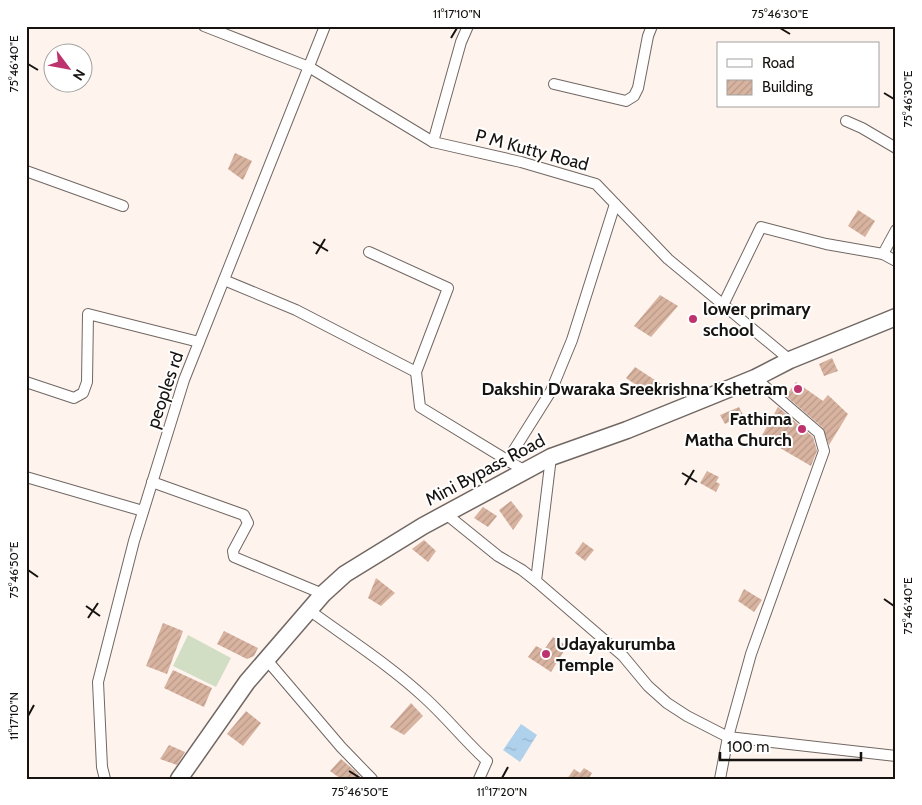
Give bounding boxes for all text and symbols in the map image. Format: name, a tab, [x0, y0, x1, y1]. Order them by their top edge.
text: 11°17'10"N	[433, 6, 481, 21]
text: 75°46'30"E	[752, 6, 809, 21]
text: 75°46'40"E	[6, 35, 21, 93]
north arrow	[42, 42, 92, 92]
legend	[717, 42, 880, 108]
text: Road	[762, 54, 795, 72]
text: N	[69, 66, 89, 84]
text: 75°46'30"E	[900, 70, 915, 127]
text: Building	[762, 78, 813, 96]
street label: P M Kutty Road	[473, 124, 591, 176]
place label: lower primary school	[703, 298, 811, 341]
marker: lower primary school	[687, 313, 699, 325]
street label: peoples rd	[142, 349, 188, 431]
place label: Dakshin Dwaraka Sreekrishna Kshetram	[481, 378, 788, 400]
marker: Dakshin Dwaraka Sreekrishna Kshetram	[792, 383, 804, 395]
place label: Fathima Matha Church	[685, 408, 792, 451]
marker: Fathima Matha Church	[796, 423, 808, 435]
street label: Mini Bypass Road	[421, 429, 549, 511]
text: 75°46'50"E	[6, 541, 21, 598]
text: 75°46'40"E	[900, 577, 915, 635]
place label: Udayakurumba Temple	[556, 633, 676, 676]
marker: Udayakurumba Temple	[540, 648, 552, 660]
text: 11°17'10"N	[6, 692, 21, 740]
scale bar	[720, 730, 861, 762]
text: 100 m	[727, 738, 769, 756]
text: 75°46'50"E	[332, 784, 389, 799]
text: 11°17'20"N	[477, 784, 527, 799]

